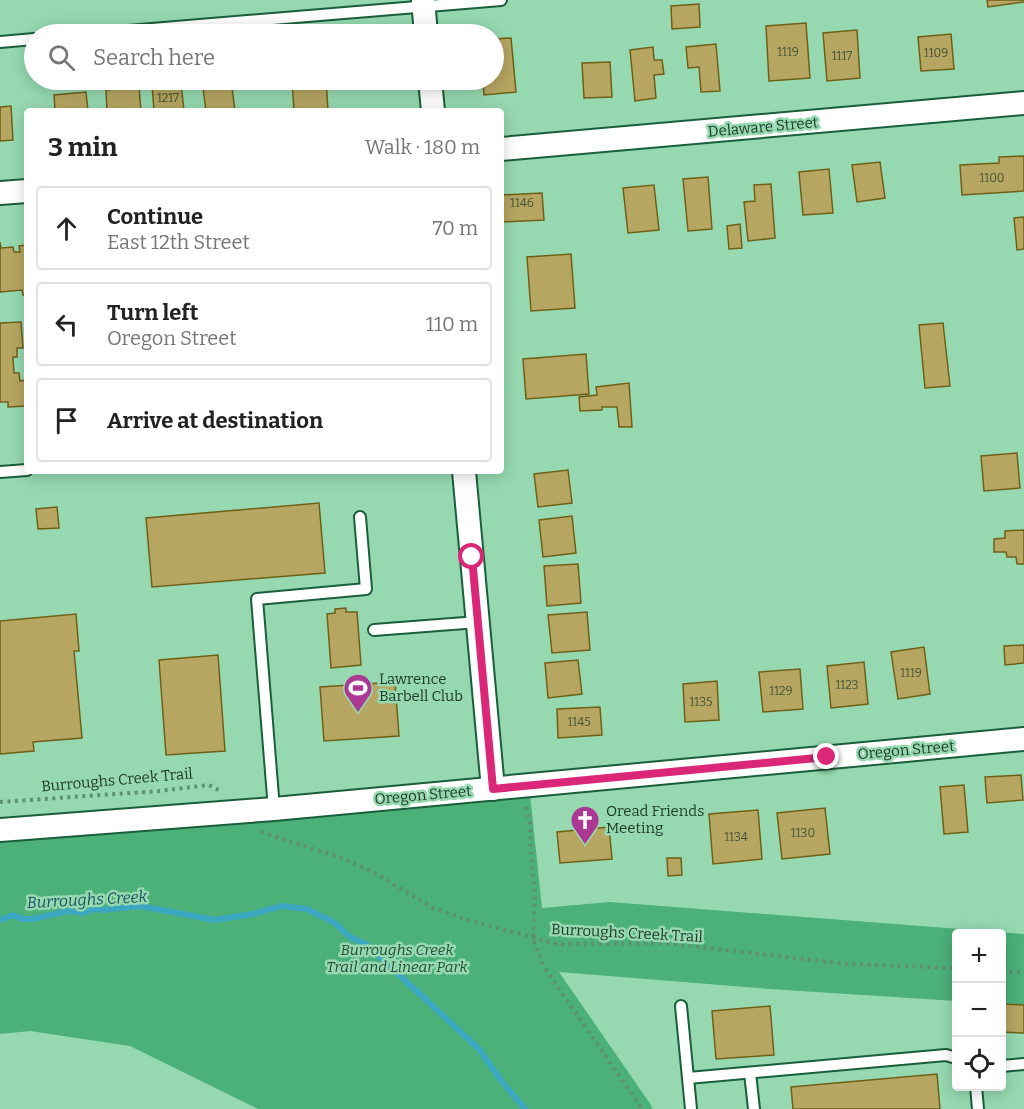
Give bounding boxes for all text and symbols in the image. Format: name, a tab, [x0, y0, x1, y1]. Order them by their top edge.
search box	[24, 24, 504, 90]
icon: search	[45, 41, 78, 74]
text: Search here	[93, 44, 215, 71]
house number: 1119	[777, 45, 799, 59]
house number: 1109	[924, 46, 948, 60]
house number: 1117	[832, 49, 852, 63]
house number: 1217	[157, 91, 179, 105]
street label: Delaware Street	[707, 113, 819, 141]
text: 3 min	[48, 132, 117, 163]
text: Walk · 180 m	[365, 135, 480, 159]
house number: 1100	[979, 171, 1005, 185]
house number: 1146	[510, 196, 534, 210]
text: Continue	[107, 203, 203, 230]
icon: ahead	[50, 212, 83, 245]
text: 70 m	[432, 216, 478, 240]
text: East 12th Street	[107, 230, 250, 254]
text: Turn left	[107, 299, 199, 326]
icon: left	[50, 308, 83, 341]
text: 110 m	[426, 312, 478, 336]
text: Oregon Street	[107, 326, 236, 350]
icon: arrive	[50, 404, 83, 437]
text: Arrive at destination	[107, 407, 323, 434]
route start	[458, 543, 484, 569]
house number: 1119	[900, 666, 922, 680]
place label: Lawrence Barbell Club	[379, 670, 463, 705]
sports icon: Lawrence Barbell Club	[342, 672, 374, 714]
house number: 1123	[835, 678, 859, 692]
house number: 1129	[769, 684, 793, 698]
house number: 1135	[690, 695, 713, 709]
house number: 1145	[567, 715, 591, 729]
street label: Oregon Street	[857, 737, 956, 763]
route end	[813, 743, 839, 769]
street label: Burroughs Creek Trail	[40, 764, 194, 796]
street label: Oregon Street	[374, 782, 473, 808]
place label: Oread Friends Meeting	[606, 802, 704, 837]
church icon: Oread Friends Meeting	[569, 804, 601, 846]
house number: 1130	[791, 826, 815, 840]
house number: 1134	[724, 830, 748, 844]
water label: Burroughs Creek	[26, 887, 148, 912]
street label: Burroughs Creek Trail	[551, 920, 703, 946]
map controls	[952, 929, 1006, 1091]
button: +	[952, 929, 1006, 983]
park label: Burroughs Creek Trail and Linear Park	[326, 941, 469, 976]
button: −	[952, 983, 1006, 1037]
button: locate	[952, 1037, 1006, 1091]

